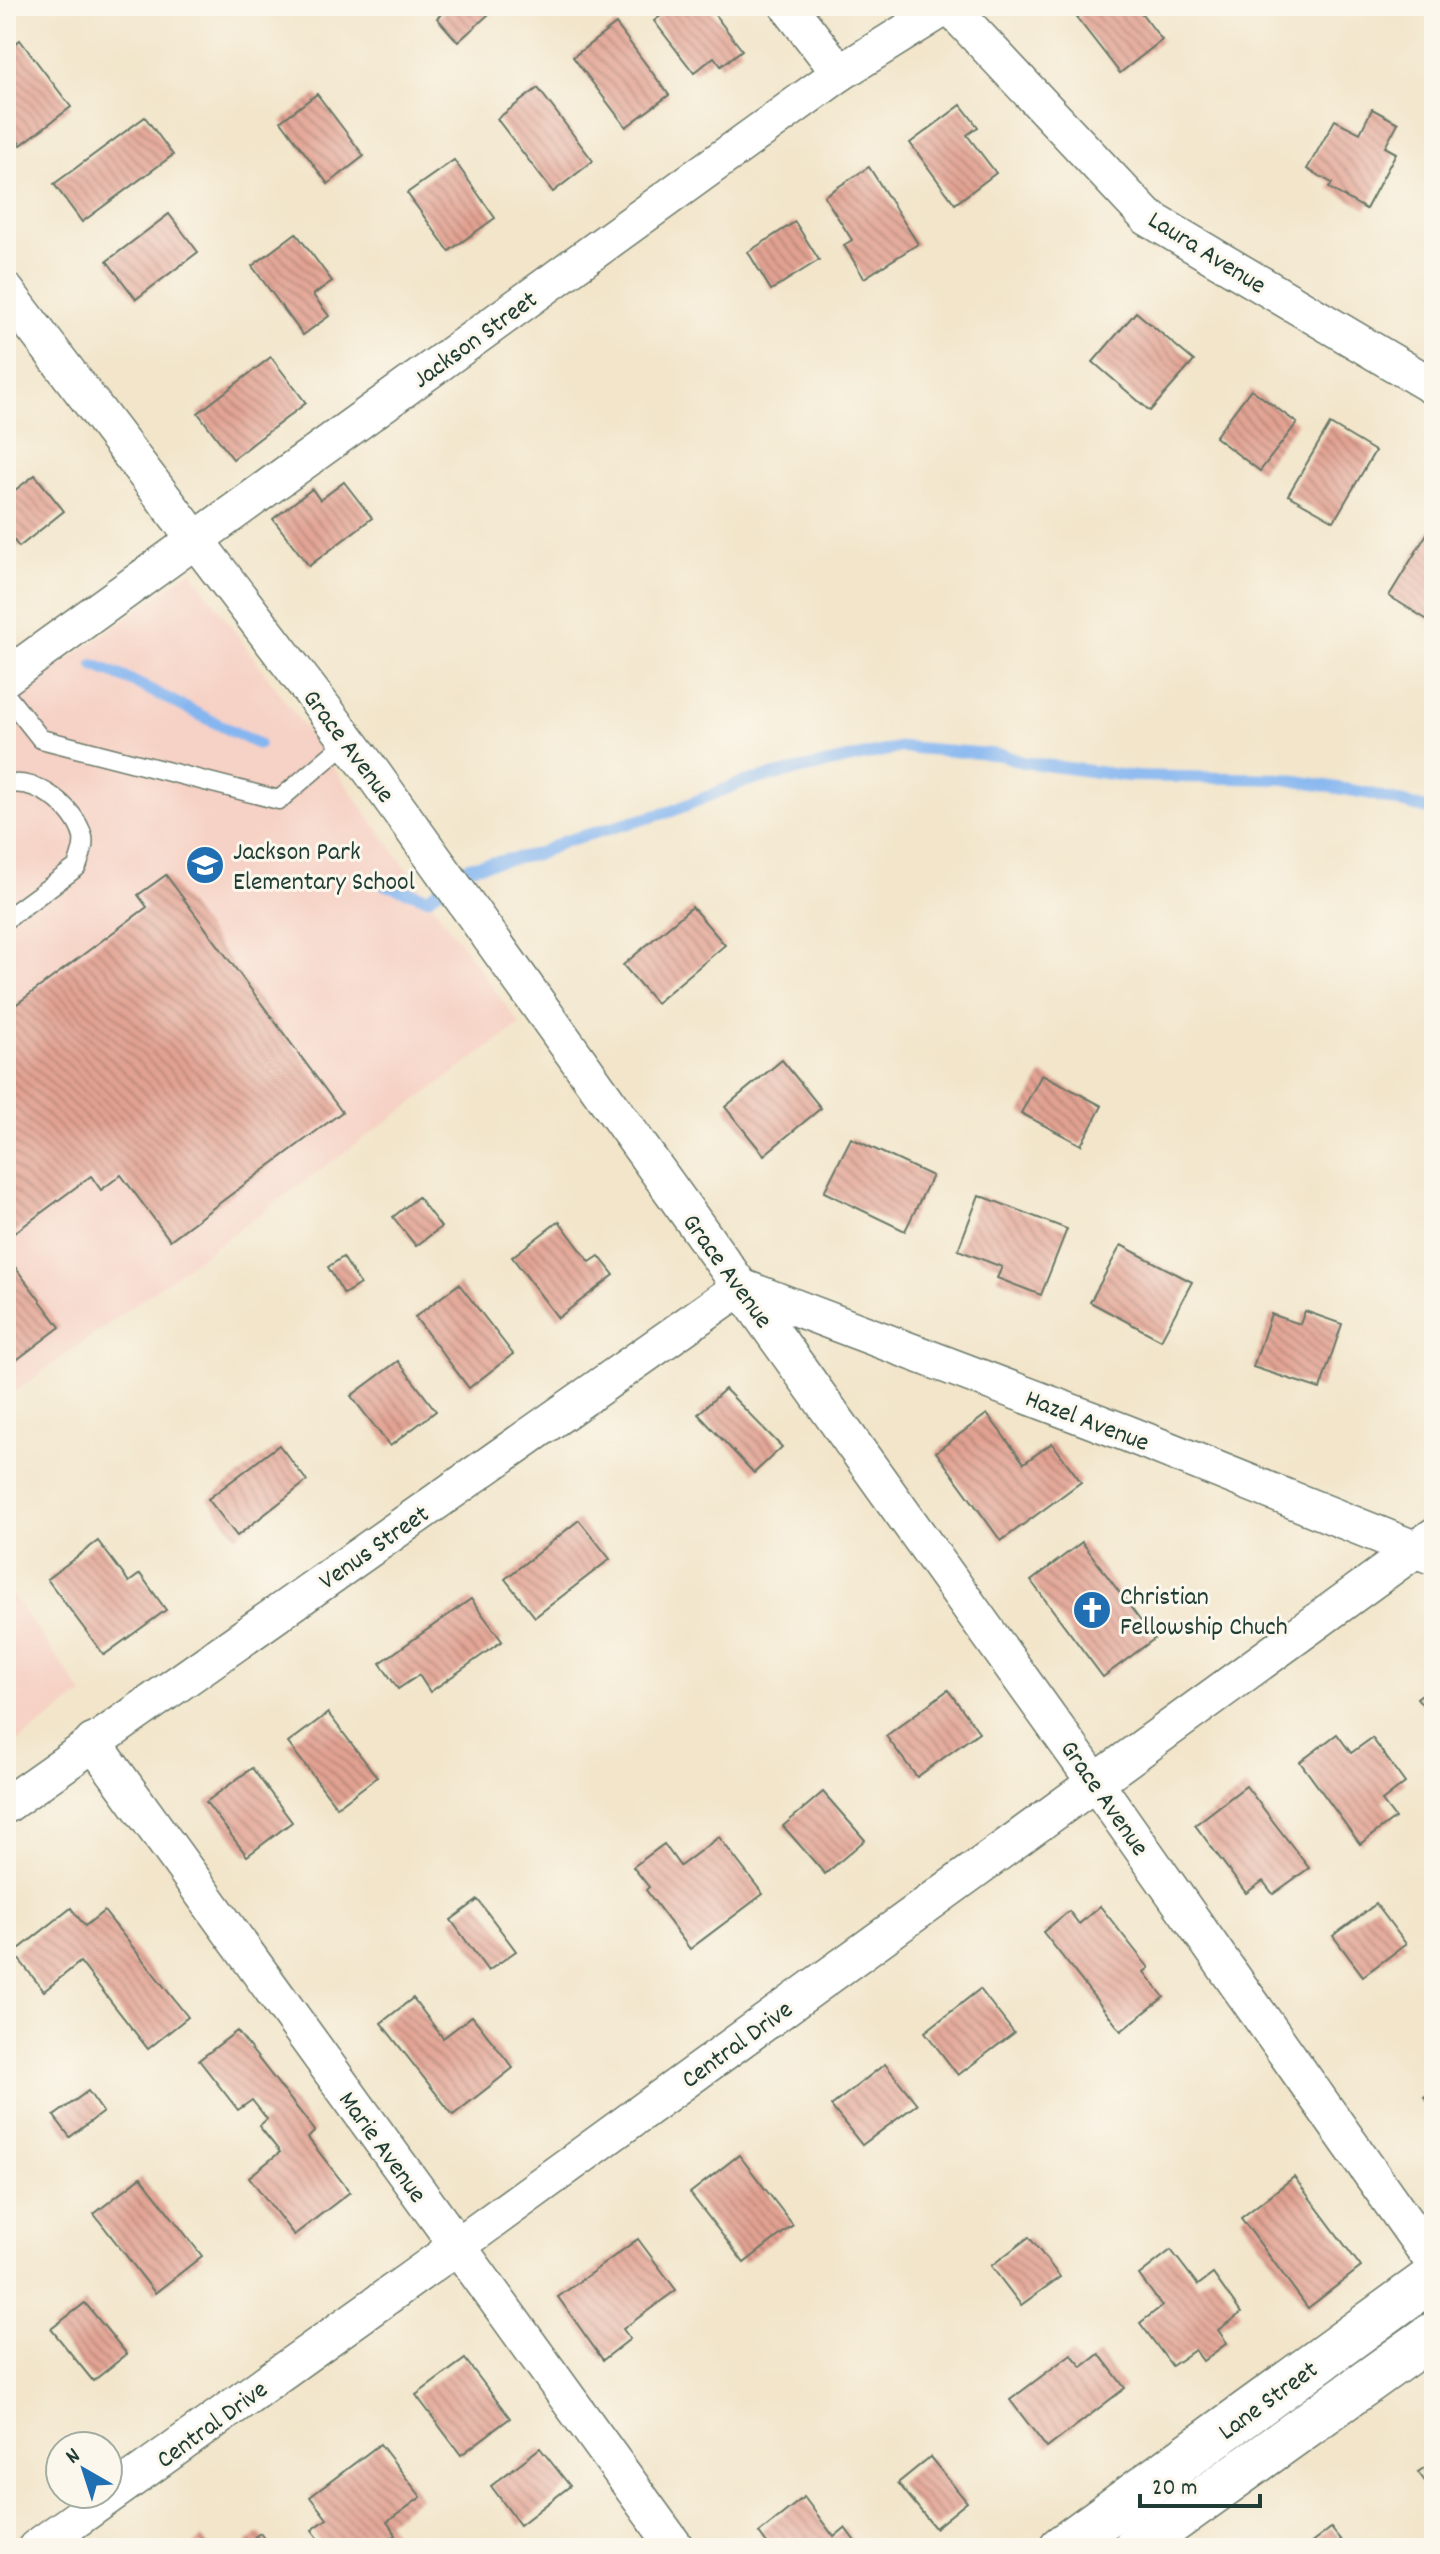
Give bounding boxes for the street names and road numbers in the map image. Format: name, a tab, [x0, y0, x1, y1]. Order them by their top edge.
street label: Laura Avenue	[1140, 203, 1272, 305]
street label: Jackson Street	[406, 283, 546, 399]
street label: Grace Avenue	[292, 682, 402, 812]
street label: Grace Avenue	[672, 1207, 781, 1337]
street label: Hazel Avenue	[1019, 1382, 1154, 1463]
street label: Venus Street	[312, 1497, 438, 1601]
street label: Grace Avenue	[1050, 1734, 1157, 1864]
street label: Central Drive	[675, 1993, 802, 2099]
street label: Marie Avenue	[328, 2084, 434, 2212]
street label: Lane Street	[1211, 2353, 1327, 2451]
street label: Central Drive	[150, 2373, 277, 2479]

